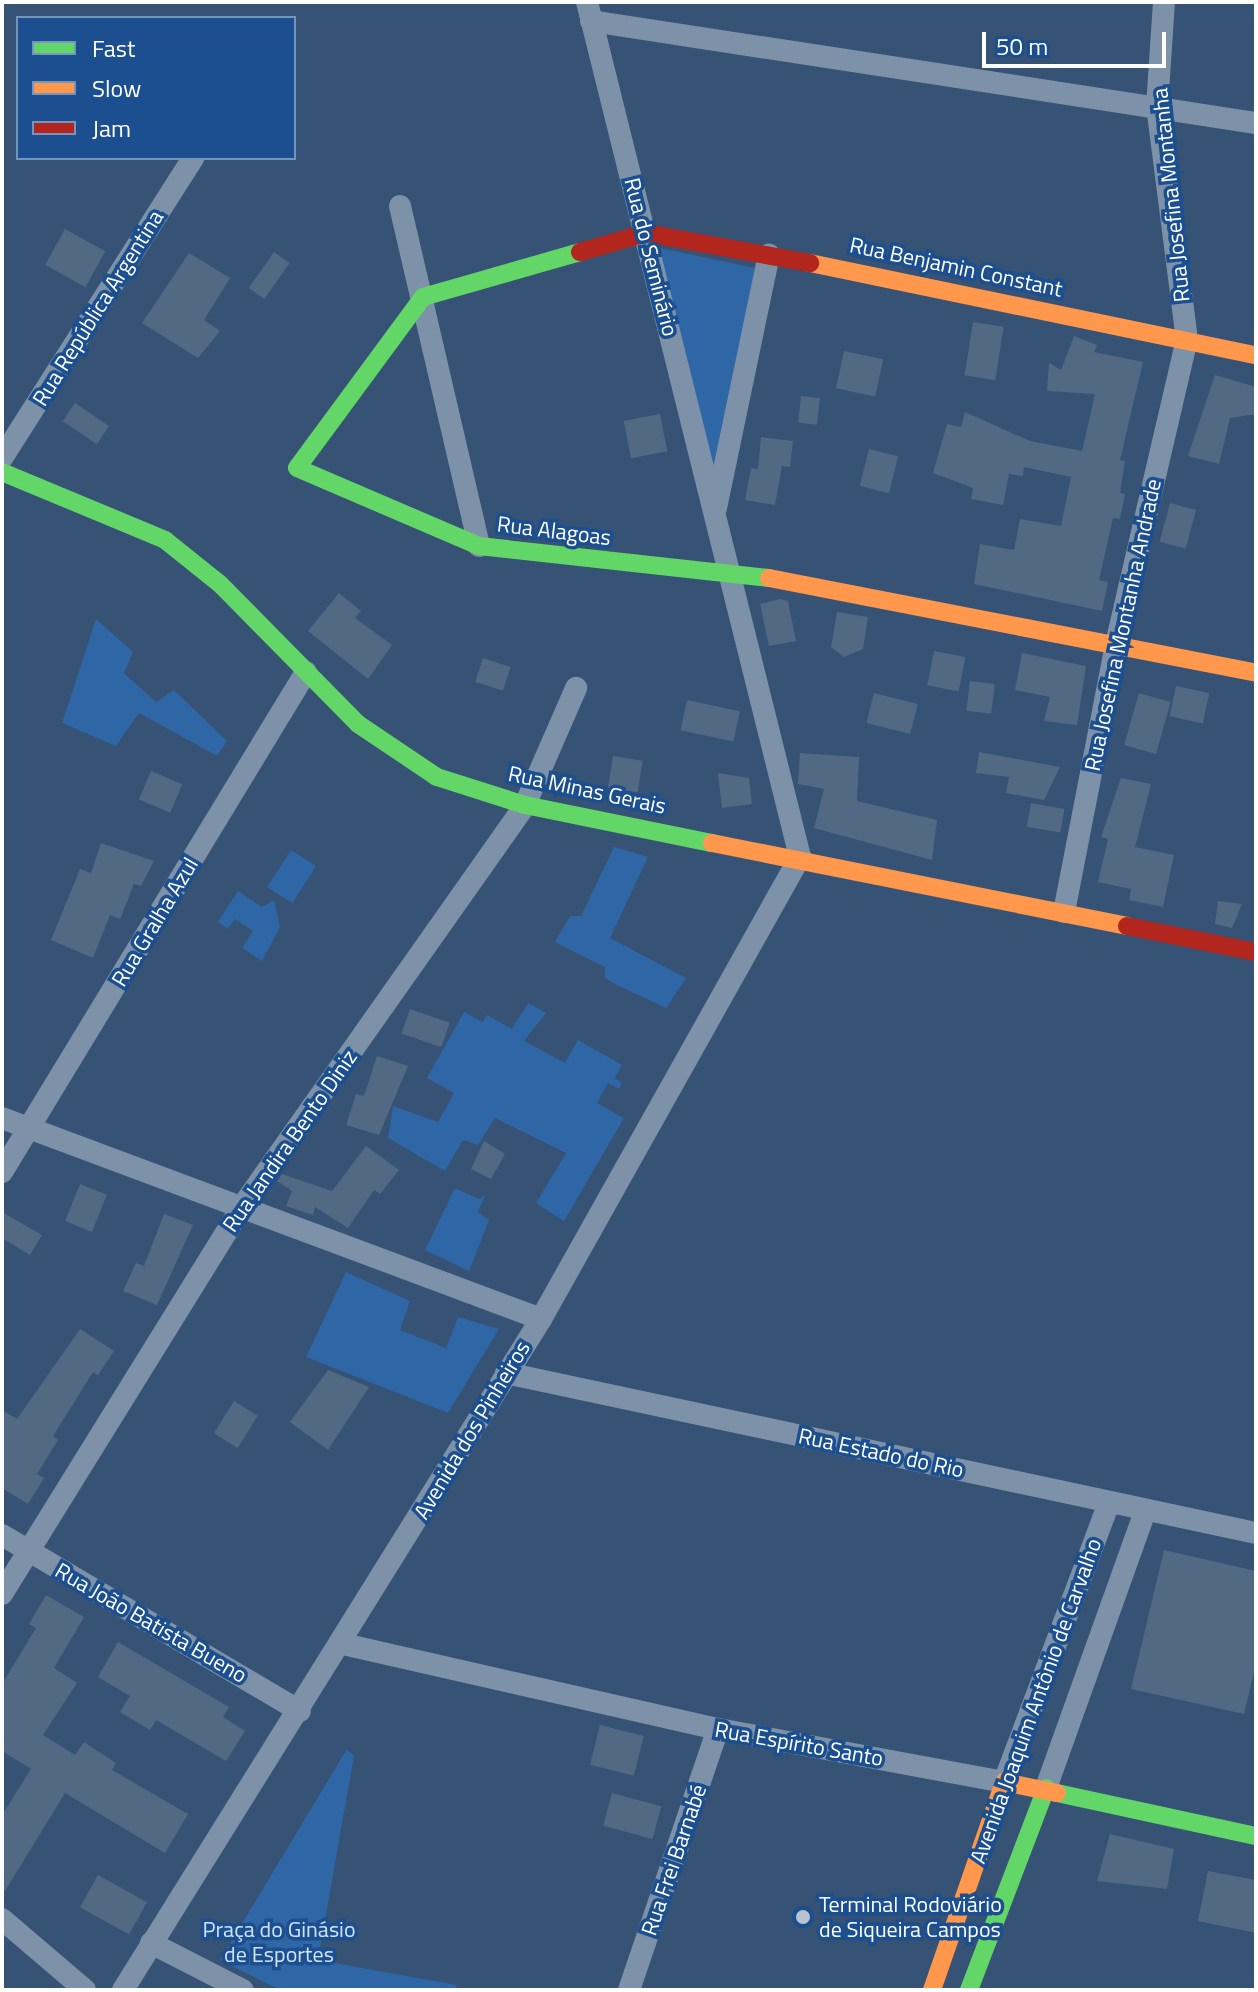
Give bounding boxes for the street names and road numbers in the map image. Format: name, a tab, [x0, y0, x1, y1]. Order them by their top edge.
street label: Rua Josefina Montanha	[1147, 87, 1195, 303]
street label: Rua do Seminário	[619, 175, 683, 339]
street label: Rua República Argentina	[27, 205, 169, 411]
street label: Rua Benjamin Constant	[847, 232, 1065, 302]
street label: Rua Josefina Montanha Andrade	[1079, 477, 1167, 773]
street label: Rua Alagoas	[496, 511, 612, 551]
street label: Rua Minas Gerais	[506, 760, 668, 820]
street label: Rua Gralha Azul	[106, 853, 204, 991]
street label: Rua Jandira Bento Diniz	[217, 1045, 363, 1237]
street label: Avenida dos Pinheiros	[408, 1336, 536, 1524]
street label: Rua Estado do Rio	[796, 1423, 966, 1483]
street label: Avenida Joaquim Antônio de Carvalho	[965, 1535, 1107, 1867]
street label: Rua João Batista Bueno	[50, 1557, 252, 1689]
street label: Rua Espírito Santo	[713, 1716, 885, 1772]
street label: Rua Frei Barnabé	[636, 1781, 712, 1939]

